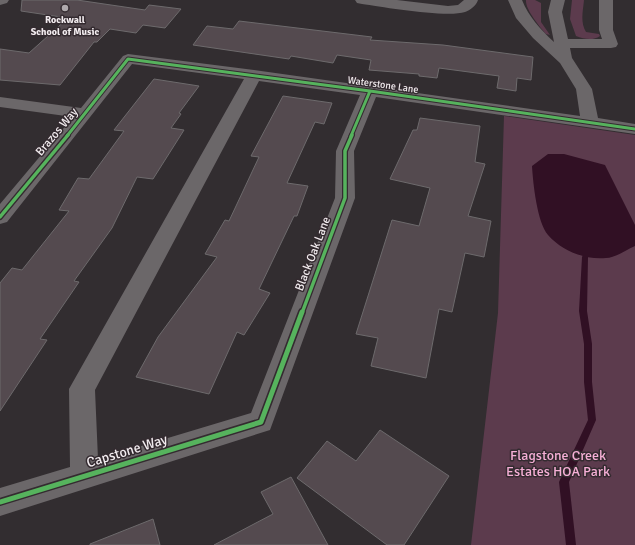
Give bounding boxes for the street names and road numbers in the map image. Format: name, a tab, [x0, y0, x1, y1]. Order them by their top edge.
street label: Waterstone Lane	[347, 74, 419, 96]
street label: Brazos Way	[33, 105, 82, 159]
street label: Black Oak Lane	[292, 215, 334, 293]
street label: Capstone Way	[85, 431, 170, 471]

